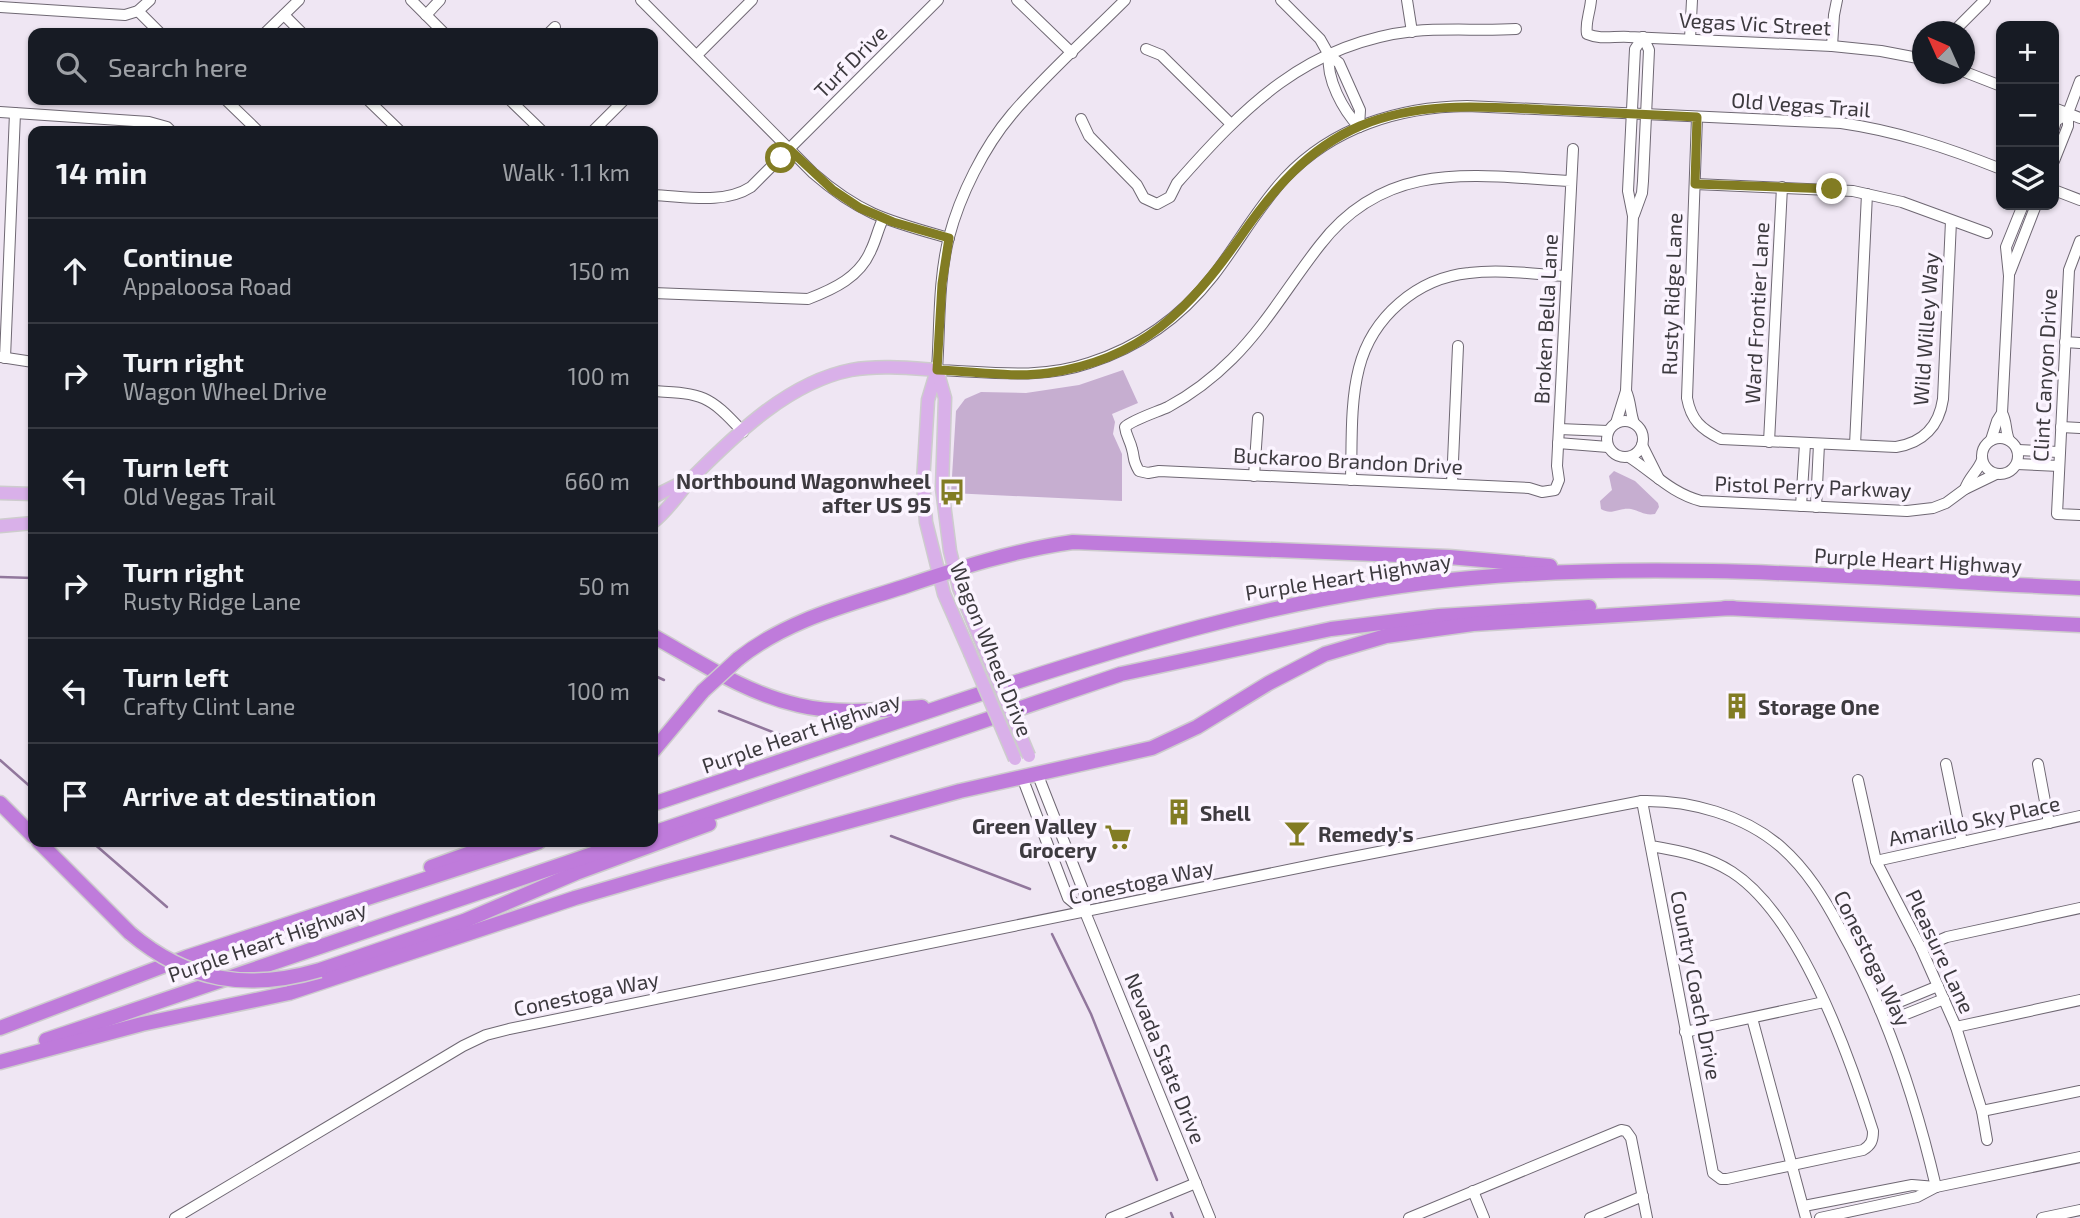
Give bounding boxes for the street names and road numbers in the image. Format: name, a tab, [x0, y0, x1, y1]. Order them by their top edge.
street label: Vegas Vic Street	[1678, 7, 1832, 39]
street label: Turf Drive	[808, 19, 892, 103]
street label: Old Vegas Trail	[1731, 87, 1872, 121]
street label: Rusty Ridge Lane	[1656, 212, 1686, 376]
street label: Ward Frontier Lane	[1739, 221, 1773, 405]
street label: Broken Bella Lane	[1528, 233, 1562, 405]
street label: Wild Willey Way	[1907, 251, 1943, 407]
street label: Clint Canyon Drive	[2027, 288, 2061, 462]
street label: Buckaroo Brandon Drive	[1232, 441, 1464, 479]
street label: Pistol Perry Parkway	[1714, 470, 1912, 502]
street label: Purple Heart Highway	[1813, 542, 2023, 578]
street label: Purple Heart Highway	[1243, 547, 1453, 605]
street label: Wagon Wheel Drive	[946, 558, 1038, 740]
street label: Purple Heart Highway	[699, 686, 903, 778]
street label: Amarillo Sky Place	[1886, 790, 2062, 850]
street label: Conestoga Way	[1066, 853, 1216, 909]
street label: Pleasure Lane	[1901, 885, 1981, 1017]
street label: Conestoga Way	[1829, 886, 1917, 1030]
street label: Country Coach Drive	[1666, 888, 1728, 1082]
street label: Purple Heart Highway	[165, 895, 369, 987]
street label: Conestoga Way	[511, 965, 661, 1021]
street label: Nevada State Drive	[1120, 969, 1212, 1147]

